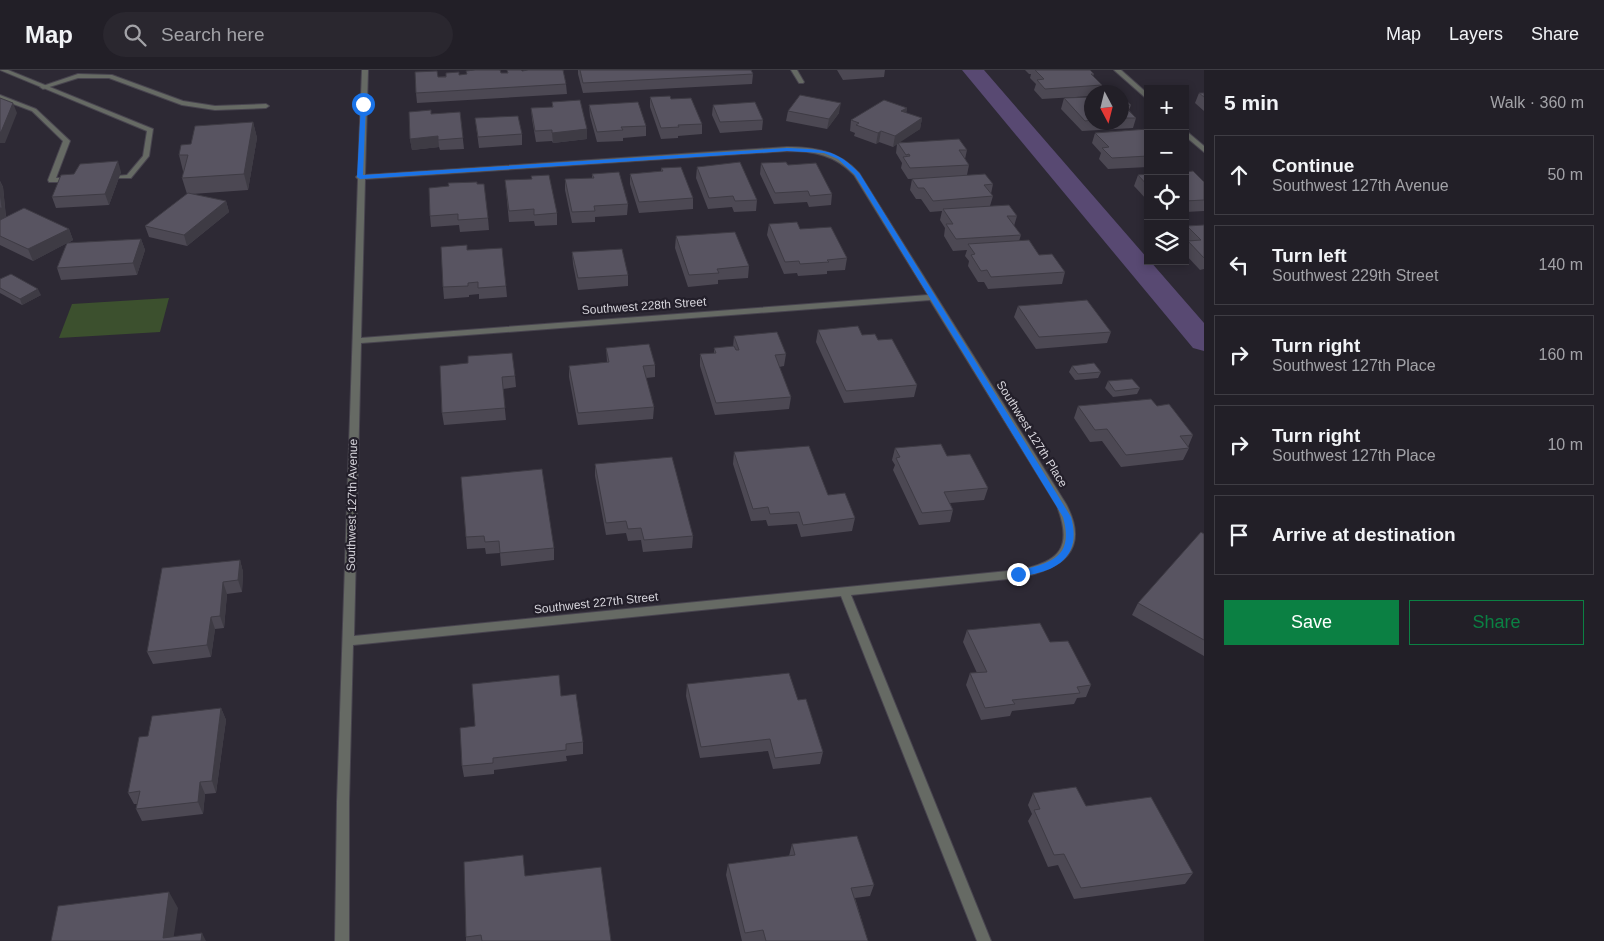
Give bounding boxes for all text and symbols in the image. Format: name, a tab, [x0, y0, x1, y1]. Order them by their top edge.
search box	[103, 12, 453, 57]
text: Map	[25, 21, 73, 48]
icon: search	[121, 21, 149, 49]
text: Search here	[161, 24, 265, 45]
text: Map	[1386, 24, 1421, 44]
text: Layers	[1449, 24, 1503, 44]
text: Share	[1531, 24, 1579, 44]
north arrow	[1084, 85, 1129, 130]
map controls	[1144, 85, 1189, 265]
button: +	[1144, 85, 1189, 130]
text: 5 min	[1224, 91, 1279, 114]
route start	[352, 93, 375, 116]
text: Walk · 360 m	[1490, 94, 1584, 111]
button: −	[1144, 130, 1189, 175]
text: Continue	[1272, 155, 1354, 176]
icon: ahead	[1225, 161, 1253, 189]
text: 50 m	[1547, 166, 1583, 183]
button: locate	[1144, 175, 1189, 220]
text: Southwest 127th Avenue	[1272, 177, 1449, 194]
button: layers	[1144, 220, 1189, 265]
text: Turn left	[1272, 245, 1347, 266]
icon: left	[1225, 251, 1253, 279]
text: 140 m	[1539, 256, 1583, 273]
text: Southwest 229th Street	[1272, 267, 1438, 284]
street label: Southwest 228th Street	[581, 295, 707, 317]
text: Turn right	[1272, 335, 1360, 356]
icon: right	[1225, 341, 1253, 369]
text: 160 m	[1539, 346, 1583, 363]
text: Southwest 127th Place	[1272, 357, 1436, 374]
street label: Southwest 127th Place	[994, 378, 1071, 490]
text: Turn right	[1272, 425, 1360, 446]
icon: right	[1225, 431, 1253, 459]
text: 10 m	[1547, 436, 1583, 453]
street label: Southwest 127th Avenue	[344, 438, 360, 571]
text: Southwest 127th Place	[1272, 447, 1436, 464]
icon: arrive	[1225, 521, 1253, 549]
text: Arrive at destination	[1272, 524, 1456, 545]
route end	[1007, 563, 1030, 586]
street label: Southwest 227th Street	[533, 589, 659, 616]
button: Save	[1224, 600, 1399, 645]
button: Share	[1409, 600, 1584, 645]

